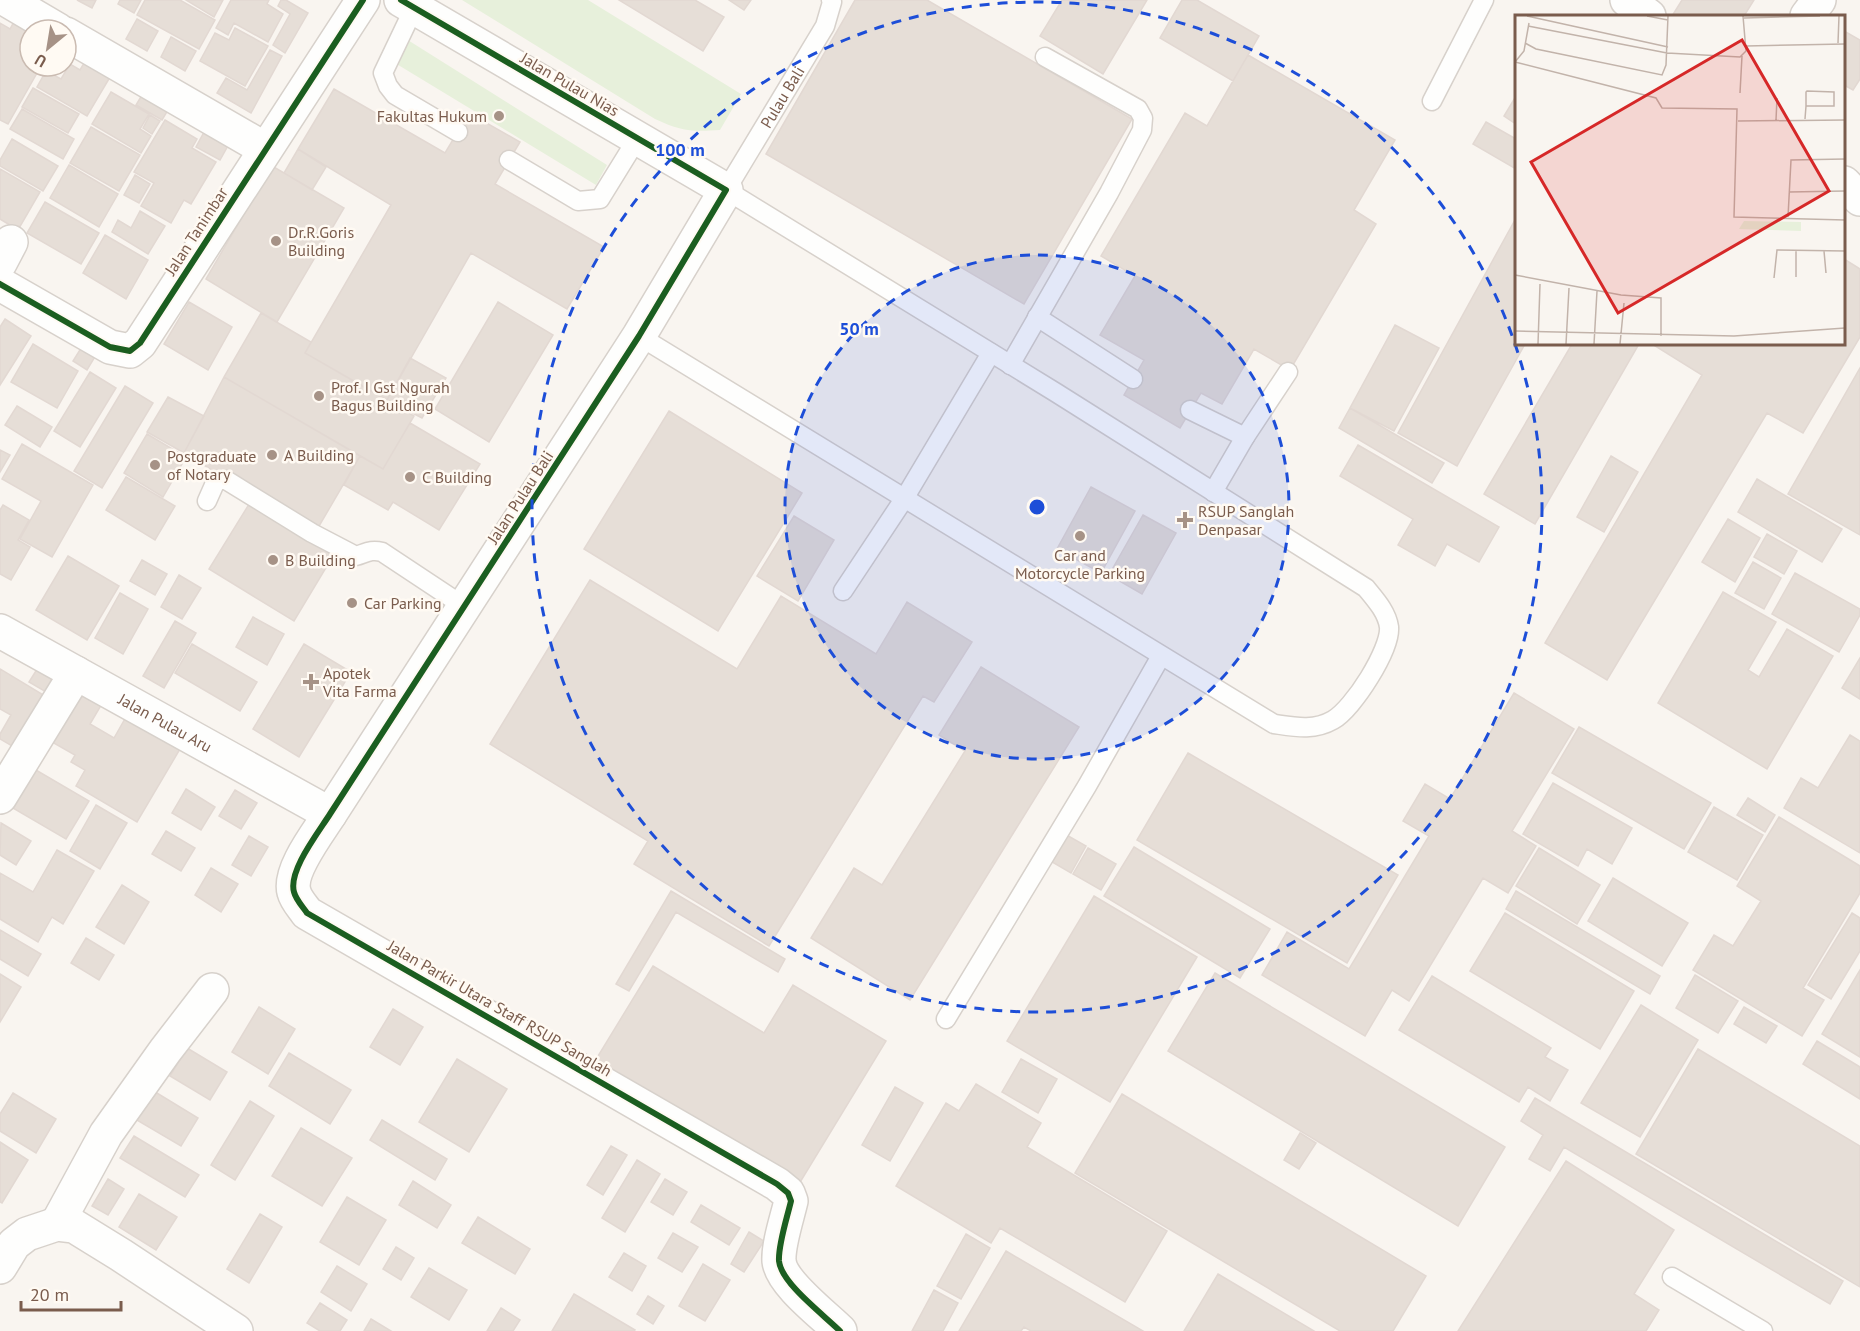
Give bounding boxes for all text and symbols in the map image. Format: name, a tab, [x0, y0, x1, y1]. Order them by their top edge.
inset map	[1515, 15, 1845, 345]
north arrow	[18, 18, 78, 78]
street label: Jalan Pulau Nias	[516, 47, 623, 120]
text: U	[31, 50, 50, 72]
street label: Pulau Bali	[756, 62, 809, 132]
place label: Fakultas Hukum	[377, 106, 487, 126]
marker: Fakultas Hukum	[492, 109, 506, 123]
text: 100 m	[655, 138, 705, 161]
street label: Jalan Tanimbar	[160, 183, 232, 280]
place label: Dr.R.Goris Building	[288, 222, 354, 260]
marker: Dr.R.Goris Building	[269, 234, 283, 248]
text: 50 m	[839, 317, 879, 340]
place label: Prof. I Gst Ngurah Bagus Building	[331, 377, 450, 415]
marker: Prof. I Gst Ngurah Bagus Building	[312, 389, 326, 403]
place label: A Building	[284, 445, 354, 465]
place label: Postgraduate of Notary	[167, 446, 256, 484]
street label: Jalan Pulau Bali	[482, 447, 558, 548]
marker: A Building	[265, 448, 279, 462]
marker: Postgraduate of Notary	[148, 458, 162, 472]
place label: C Building	[422, 467, 492, 487]
marker: C Building	[403, 470, 417, 484]
centre of rings	[1027, 497, 1047, 517]
place label: RSUP Sanglah Denpasar	[1198, 501, 1294, 539]
marker: RSUP Sanglah Denpasar	[1176, 511, 1194, 529]
marker: Car and Motorcycle Parking	[1073, 529, 1087, 543]
place label: Car and Motorcycle Parking	[1015, 545, 1145, 583]
place label: B Building	[285, 550, 356, 570]
marker: B Building	[266, 553, 280, 567]
place label: Car Parking	[364, 593, 442, 613]
marker: Car Parking	[345, 596, 359, 610]
place label: Apotek Vita Farma	[322, 663, 397, 701]
marker: Apotek Vita Farma	[304, 675, 318, 689]
street label: Jalan Pulau Aru	[114, 688, 216, 757]
street label: Jalan Parkir Utara Staff RSUP Sanglah	[383, 935, 616, 1081]
scale bar	[21, 1274, 122, 1312]
text: 20 m	[30, 1283, 69, 1306]

